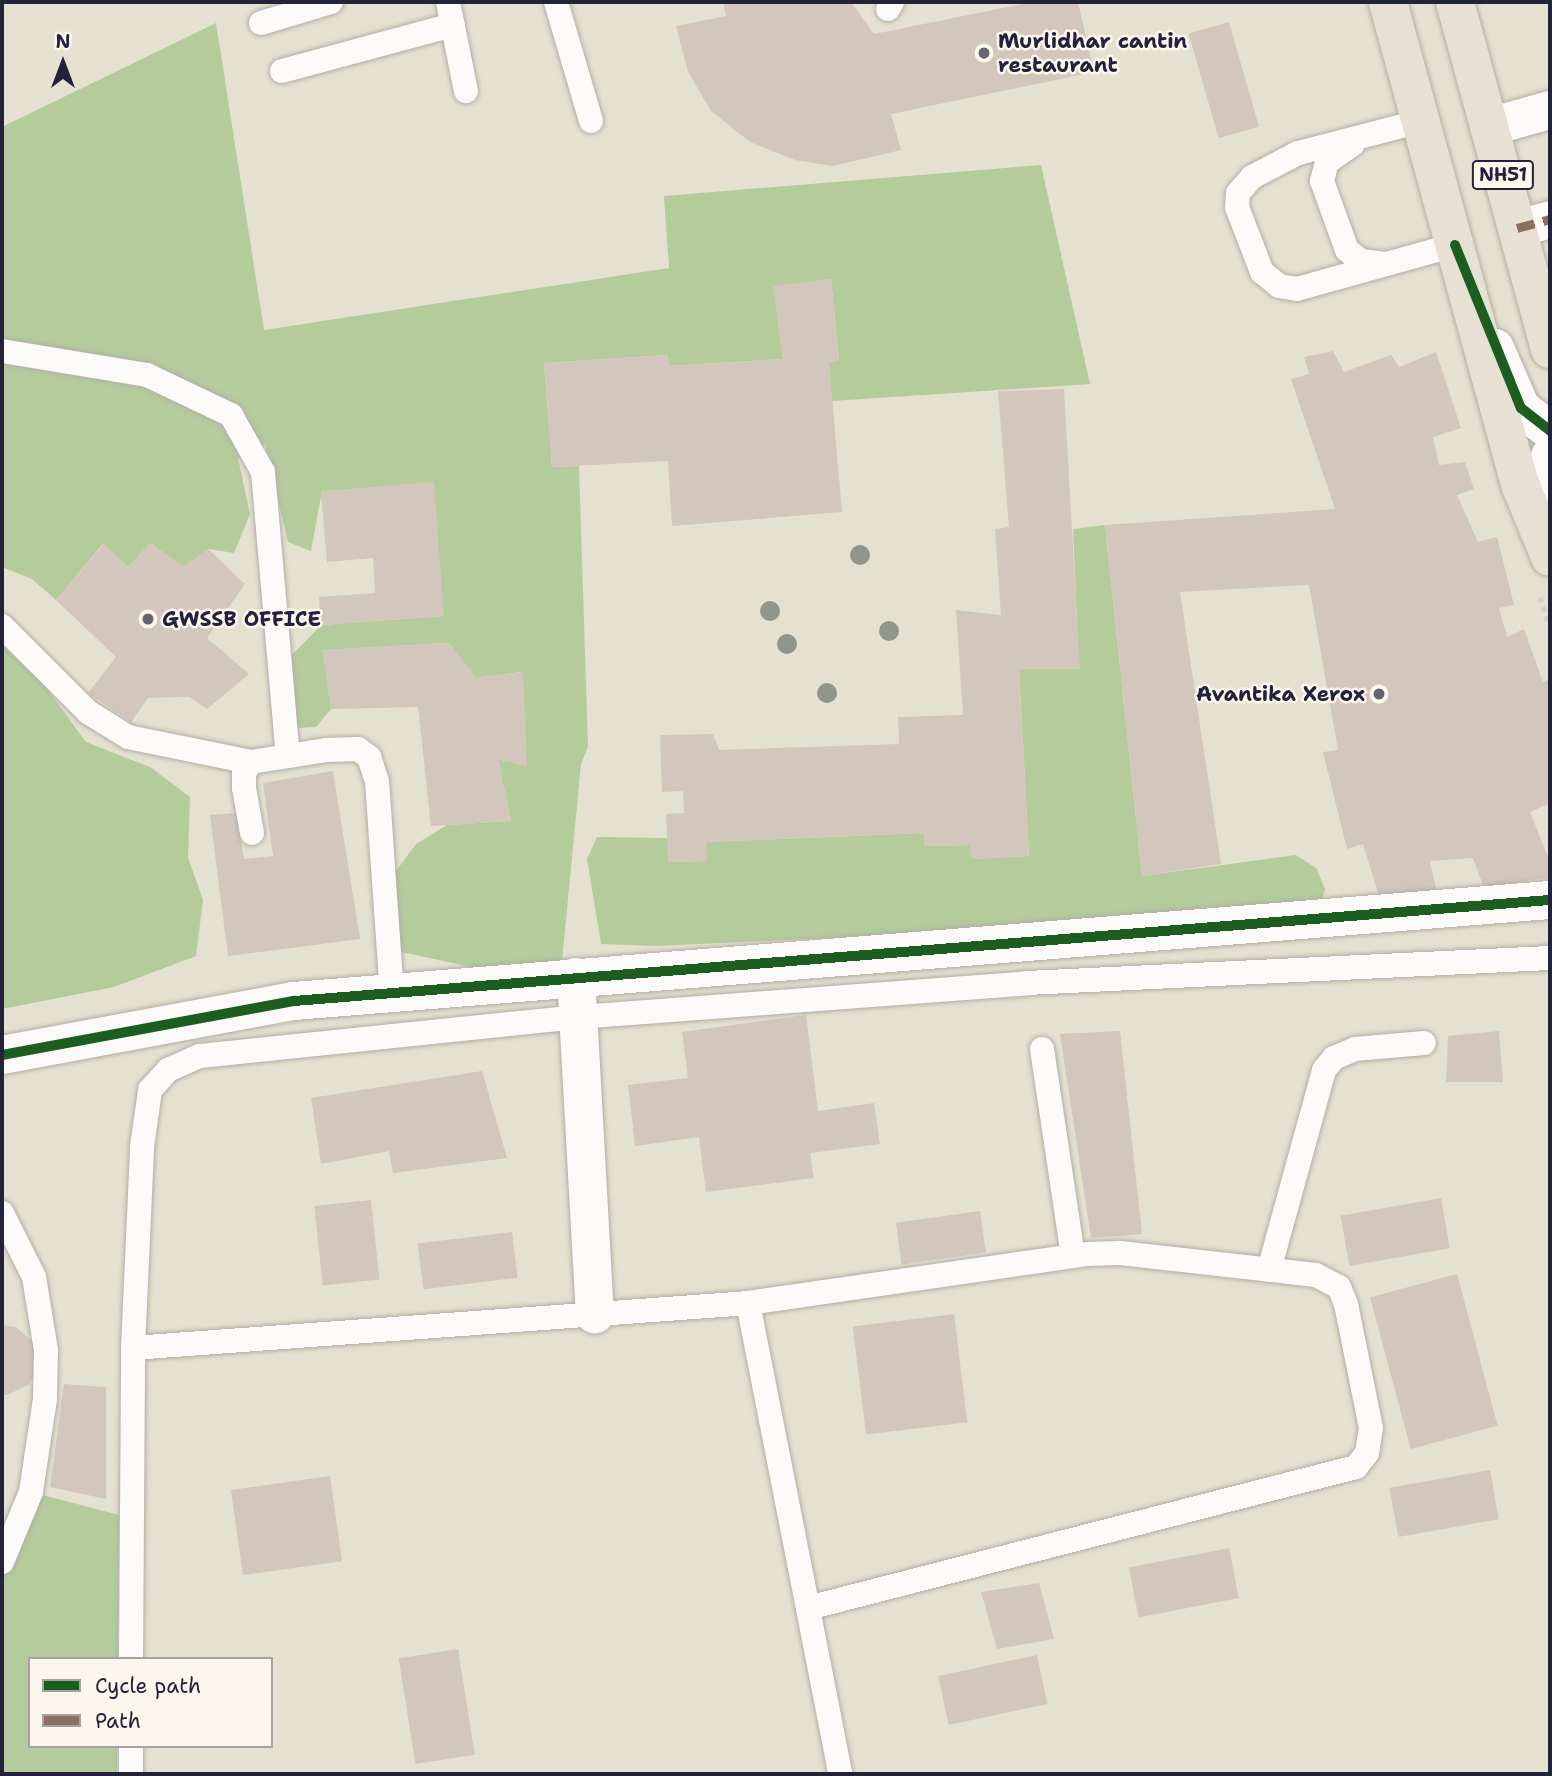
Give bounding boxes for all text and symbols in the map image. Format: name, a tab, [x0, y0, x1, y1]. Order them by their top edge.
north arrow	[28, 28, 98, 98]
place label: Murlidhar cantin restaurant	[998, 28, 1187, 78]
text: N	[55, 29, 71, 54]
marker: Murlidhar cantin restaurant	[976, 45, 992, 61]
road number: NH51	[1472, 160, 1534, 190]
place label: GWSSB OFFICE	[162, 606, 321, 632]
marker: GWSSB OFFICE	[140, 611, 156, 627]
place label: Avantika Xerox	[1196, 681, 1365, 707]
marker: Avantika Xerox	[1371, 686, 1387, 702]
legend	[28, 1657, 273, 1748]
text: Cycle path	[95, 1672, 201, 1700]
text: Path	[95, 1707, 141, 1735]

